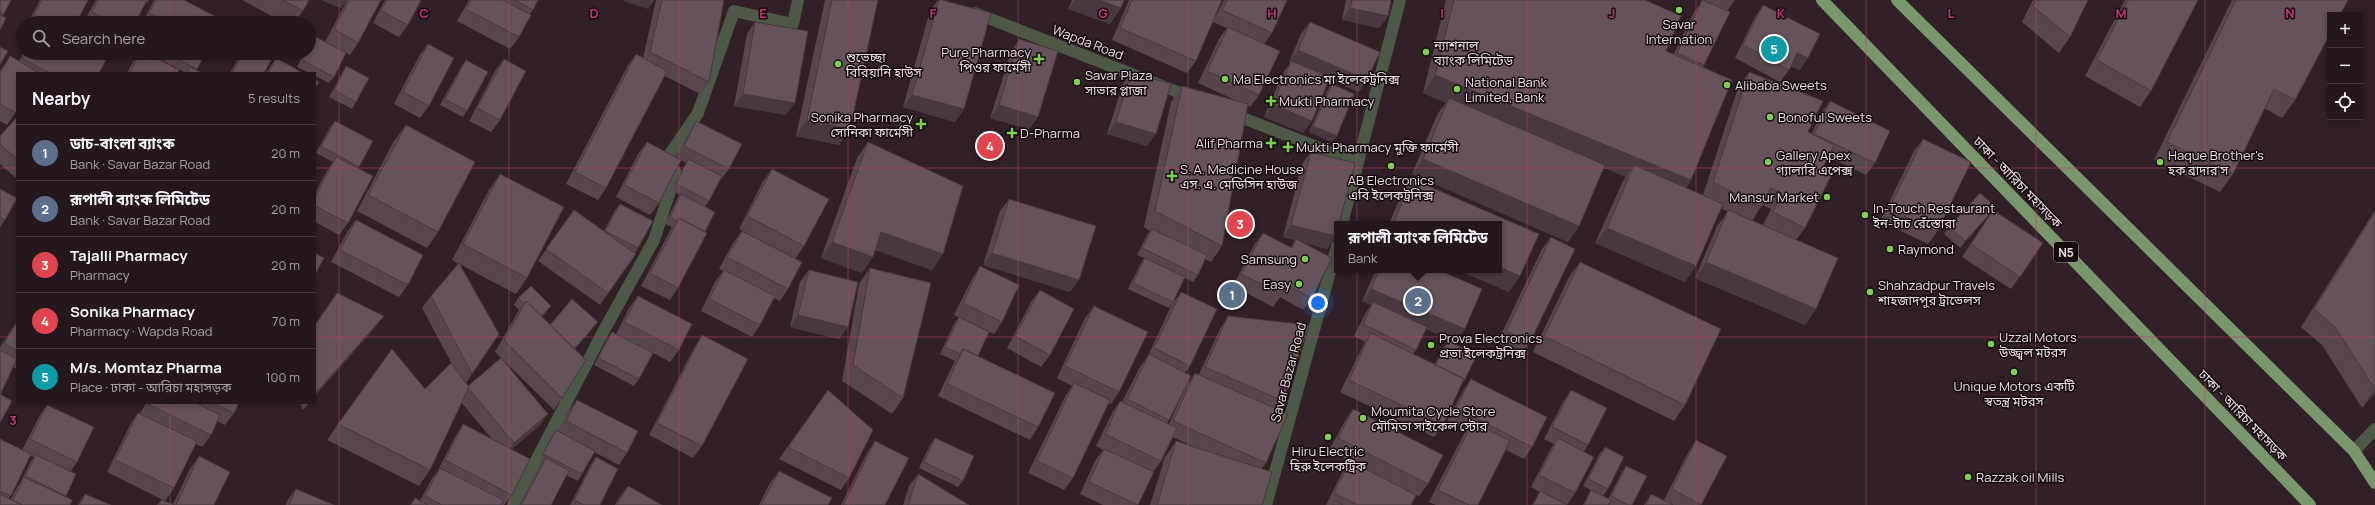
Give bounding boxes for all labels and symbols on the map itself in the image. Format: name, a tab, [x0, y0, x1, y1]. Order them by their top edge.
text: C	[419, 4, 429, 22]
text: D	[589, 4, 599, 22]
text: E	[759, 4, 767, 22]
text: F	[930, 4, 937, 22]
text: G	[1098, 4, 1108, 22]
text: H	[1267, 4, 1277, 22]
text: I	[1440, 4, 1444, 22]
text: J	[1609, 4, 1615, 22]
text: K	[1777, 4, 1786, 22]
text: L	[1948, 4, 1955, 22]
text: M	[2115, 4, 2127, 22]
text: N	[2285, 4, 2295, 22]
marker: Savar Internation	[1674, 5, 1684, 15]
place label: Savar Internation	[1646, 15, 1712, 48]
street label: Wapda Road	[1050, 20, 1126, 64]
pin: 5	[1761, 34, 1787, 64]
place label: ন্যাশনাল ব্যাংক লিমিটেড	[1433, 36, 1514, 69]
place label: Pure Pharmacy পিওর ফার্মেসী	[941, 43, 1032, 76]
marker: ন্যাশনাল ব্যাংক লিমিটেড	[1421, 47, 1431, 57]
place label: শুভেচ্ছা বিরিয়ানি হাউস	[845, 48, 923, 81]
marker: Pure Pharmacy পিওর ফার্মেসী	[1034, 54, 1044, 64]
marker: শুভেচ্ছা বিরিয়ানি হাউস	[833, 59, 843, 69]
place label: Savar Plaza সাভার প্লাজা	[1084, 66, 1153, 99]
place label: Ma Electronics মা ইলেকট্রনিক্স	[1233, 70, 1400, 88]
place label: National Bank Limited, Bank	[1465, 73, 1548, 106]
marker: Ma Electronics মা ইলেকট্রনিক্স	[1220, 74, 1230, 84]
place label: Alibaba Sweets	[1735, 76, 1827, 94]
marker: Savar Plaza সাভার প্লাজা	[1072, 77, 1082, 87]
marker: Alibaba Sweets	[1722, 80, 1732, 90]
marker: National Bank Limited, Bank	[1452, 84, 1462, 94]
place label: Mukti Pharmacy	[1279, 92, 1375, 110]
marker: Mukti Pharmacy	[1266, 96, 1276, 106]
place label: Sonika Pharmacy সোনিকা ফার্মেসী	[811, 108, 914, 141]
place label: Bonoful Sweets	[1778, 108, 1872, 126]
marker: Bonoful Sweets	[1765, 112, 1775, 122]
marker: Sonika Pharmacy সোনিকা ফার্মেসী	[916, 119, 926, 129]
place label: D-Pharma	[1020, 124, 1080, 142]
marker: D-Pharma	[1007, 128, 1017, 138]
pin: 4	[977, 131, 1003, 161]
street label: ঢাকা - আরিচা মহাসড়ক	[1969, 132, 2067, 232]
place label: Alif Pharma	[1196, 134, 1263, 152]
marker: Alif Pharma	[1266, 138, 1276, 148]
place label: Mukti Pharmacy মুক্তি ফার্মেসী	[1296, 138, 1459, 156]
marker: Mukti Pharmacy মুক্তি ফার্মেসী	[1283, 142, 1293, 152]
place label: Gallery Apex গ্যালারি এপেক্স	[1776, 146, 1853, 179]
place label: Haque Brother's হক ব্রাদার'স	[2167, 146, 2264, 179]
marker: Gallery Apex গ্যালারি এপেক্স	[1763, 157, 1773, 167]
marker: Haque Brother's হক ব্রাদার'স	[2155, 157, 2165, 167]
place label: S. A. Medicine House এস. এ. মেডিসিন হাউজ	[1180, 160, 1304, 193]
marker: AB Electronics এবি ইলেকট্রনিক্স	[1386, 161, 1396, 171]
marker: S. A. Medicine House এস. এ. মেডিসিন হাউজ	[1167, 171, 1177, 181]
place label: AB Electronics এবি ইলেকট্রনিক্স	[1348, 171, 1434, 204]
place label: Mansur Market	[1729, 188, 1819, 206]
marker: Mansur Market	[1822, 192, 1832, 202]
place label: In-Touch Restaurant ইন-টাচ রেঁস্তোরা	[1872, 199, 1995, 232]
pin: 3	[1227, 209, 1253, 239]
marker: In-Touch Restaurant ইন-টাচ রেঁস্তোরা	[1860, 210, 1870, 220]
place label: Raymond	[1898, 240, 1954, 258]
road number: N5	[2054, 242, 2078, 262]
marker: Raymond	[1885, 244, 1895, 254]
place label: Samsung	[1241, 250, 1297, 268]
marker: Samsung	[1300, 254, 1310, 264]
place label: Easy	[1263, 275, 1291, 293]
place label: Shahzadpur Travels শাহজাদপুর ট্রাভেলস	[1877, 276, 1995, 309]
marker: Easy	[1294, 279, 1304, 289]
pin: 1	[1219, 280, 1245, 310]
pin: 2	[1405, 286, 1431, 316]
marker: Shahzadpur Travels শাহজাদপুর ট্রাভেলস	[1865, 287, 1875, 297]
your location	[1308, 293, 1328, 313]
street label: Savar Bazar Road	[1266, 320, 1310, 424]
place label: Uzzal Motors উজ্জ্বল মটরস	[1998, 328, 2077, 361]
place label: Prova Electronics প্রভা ইলেকট্রনিক্স	[1439, 329, 1543, 362]
marker: Uzzal Motors উজ্জ্বল মটরস	[1986, 339, 1996, 349]
marker: Prova Electronics প্রভা ইলেকট্রনিক্স	[1426, 340, 1436, 350]
street label: ঢাকা - আরিচা মহাসড়ক	[2194, 365, 2292, 465]
marker: Unique Motors একটি স্বতন্ত্র মটরস	[2009, 367, 2019, 377]
place label: Unique Motors একটি স্বতন্ত্র মটরস	[1953, 377, 2075, 410]
place label: Moumita Cycle Store মৌমিতা সাইকেল স্টোর	[1371, 402, 1496, 435]
text: 3	[9, 411, 17, 429]
marker: Moumita Cycle Store মৌমিতা সাইকেল স্টোর	[1358, 413, 1368, 423]
marker: Hiru Electric হিরু ইলেকট্রিক	[1323, 432, 1333, 442]
place label: Hiru Electric হিরু ইলেকট্রিক	[1289, 442, 1367, 475]
place label: Razzak oil Mills	[1976, 468, 2064, 486]
marker: Razzak oil Mills	[1963, 472, 1973, 482]

